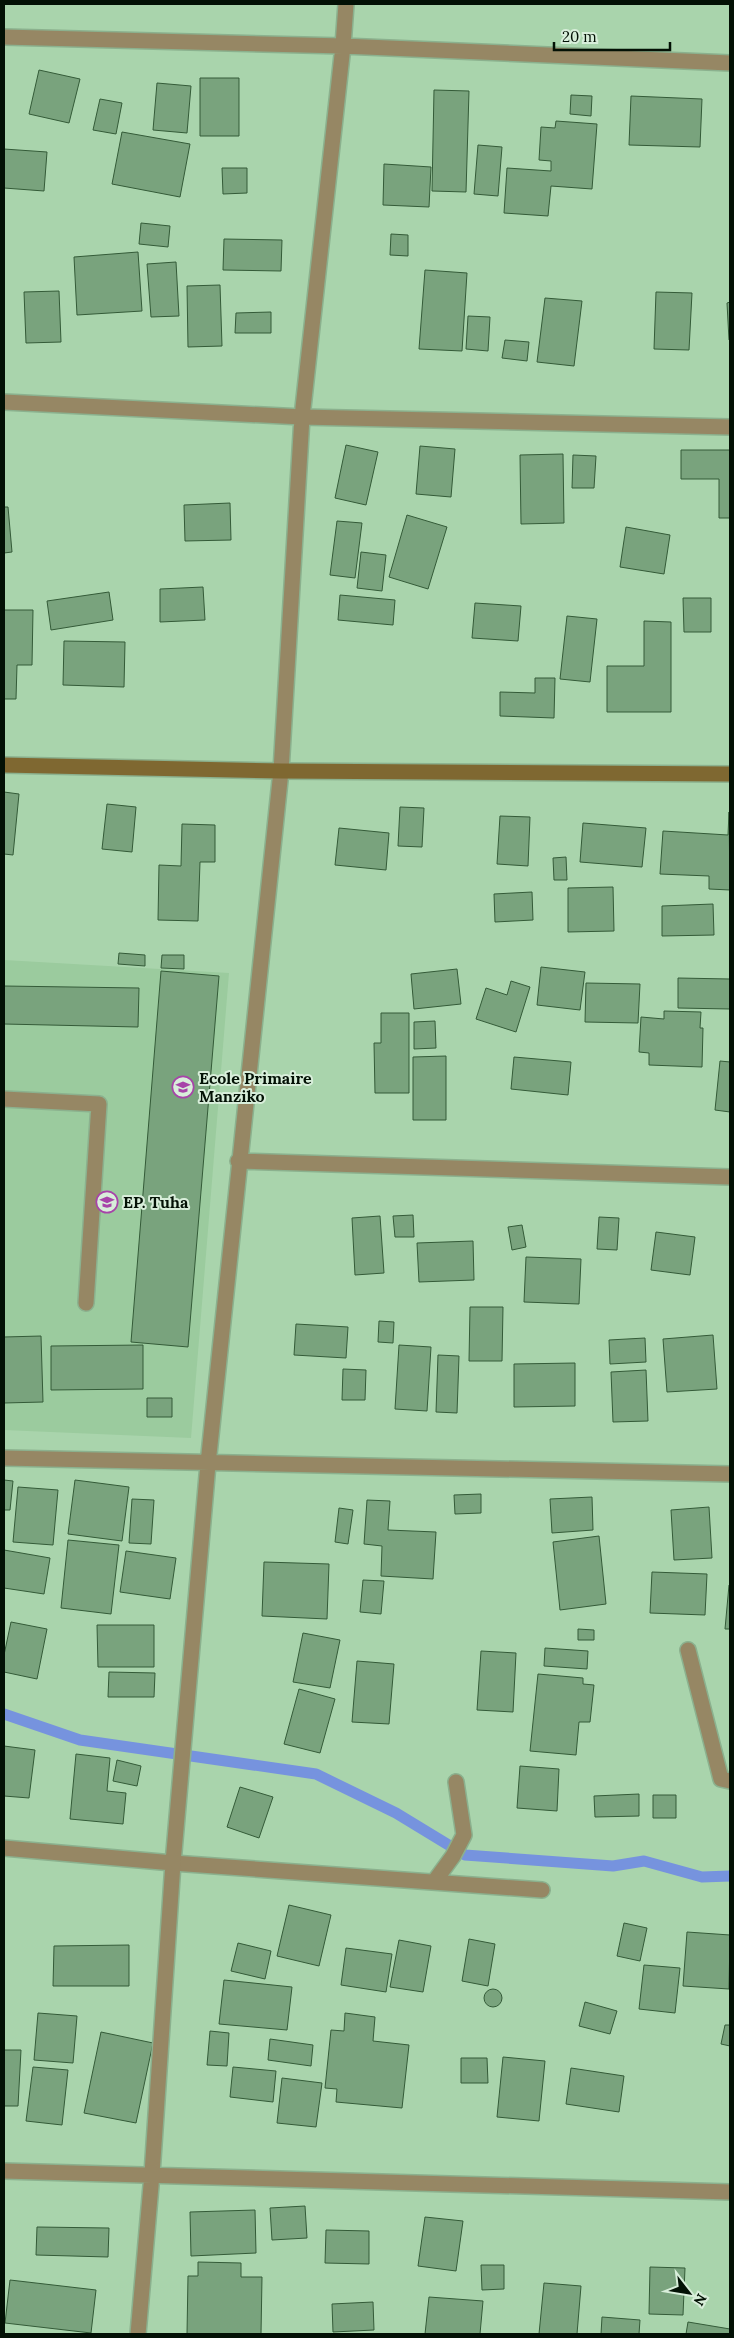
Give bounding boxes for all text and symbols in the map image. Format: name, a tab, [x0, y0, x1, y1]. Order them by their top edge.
scale bar	[554, 20, 670, 52]
text: 20 m	[562, 27, 597, 46]
place label: Ecole Primaire Manziko	[199, 1068, 312, 1106]
school or university icon: Ecole Primaire Manziko	[171, 1075, 195, 1099]
school or university icon: EP. Tuha	[95, 1190, 119, 1214]
place label: EP. Tuha	[123, 1192, 189, 1212]
north arrow	[664, 2268, 714, 2318]
text: N	[690, 2290, 711, 2309]

